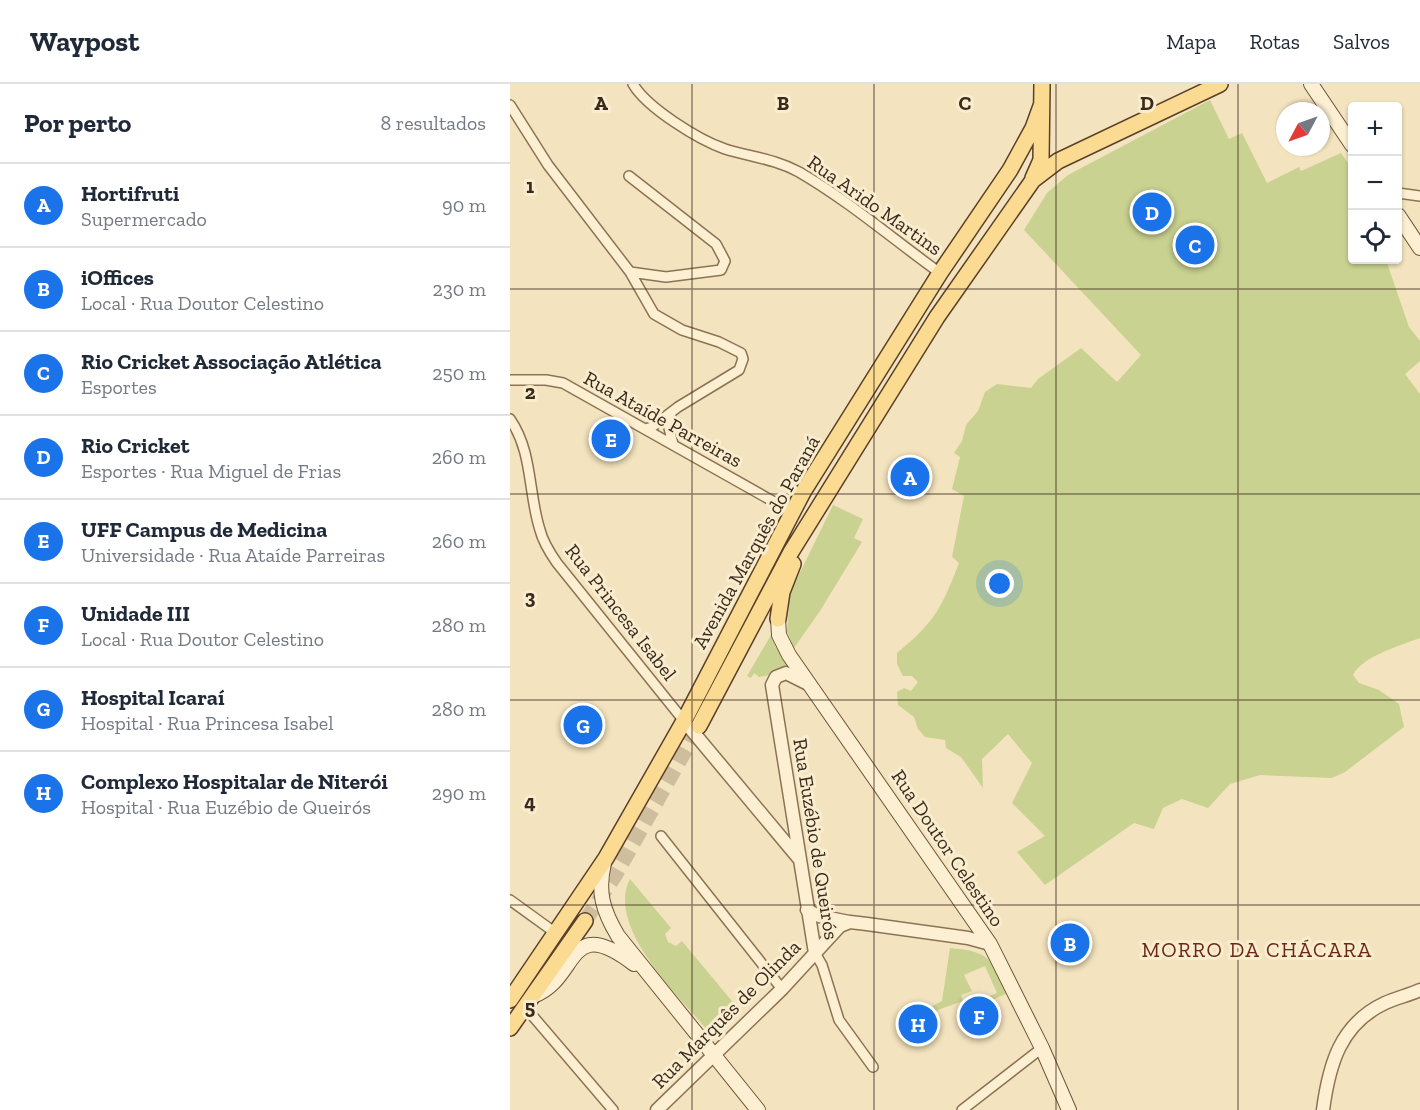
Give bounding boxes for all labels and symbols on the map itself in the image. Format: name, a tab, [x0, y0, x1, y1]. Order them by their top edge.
text: A	[594, 91, 608, 115]
text: B	[777, 91, 789, 115]
text: C	[959, 91, 972, 115]
text: D	[1140, 91, 1154, 115]
north arrow	[1276, 102, 1330, 156]
street label: Rua Arido Martins	[803, 150, 947, 260]
text: 1	[526, 174, 534, 198]
pin: D	[1132, 190, 1172, 234]
pin: C	[1176, 222, 1214, 268]
street label: Rua Ataíde Parreiras	[580, 366, 746, 472]
text: 2	[525, 380, 536, 404]
pin: E	[592, 416, 630, 462]
street label: Avenida Marquês do Paraná	[687, 431, 825, 653]
pin: A	[890, 454, 930, 500]
street label: Rua Princesa Isabel	[560, 539, 682, 685]
your location	[985, 569, 1014, 598]
text: 3	[525, 585, 536, 609]
pin: G	[564, 702, 602, 748]
street label: Rua Euzébio de Queirós	[788, 736, 844, 942]
street label: Rua Doutor Celestino	[887, 765, 1009, 931]
text: 4	[524, 790, 536, 814]
pin: B	[1050, 920, 1090, 966]
street label: Rua Marquês de Olinda	[647, 935, 805, 1093]
district label: MORRO DA CHÁCARA	[1141, 937, 1373, 962]
pin: F	[960, 994, 998, 1038]
text: 5	[525, 995, 535, 1019]
pin: H	[898, 1002, 938, 1046]

